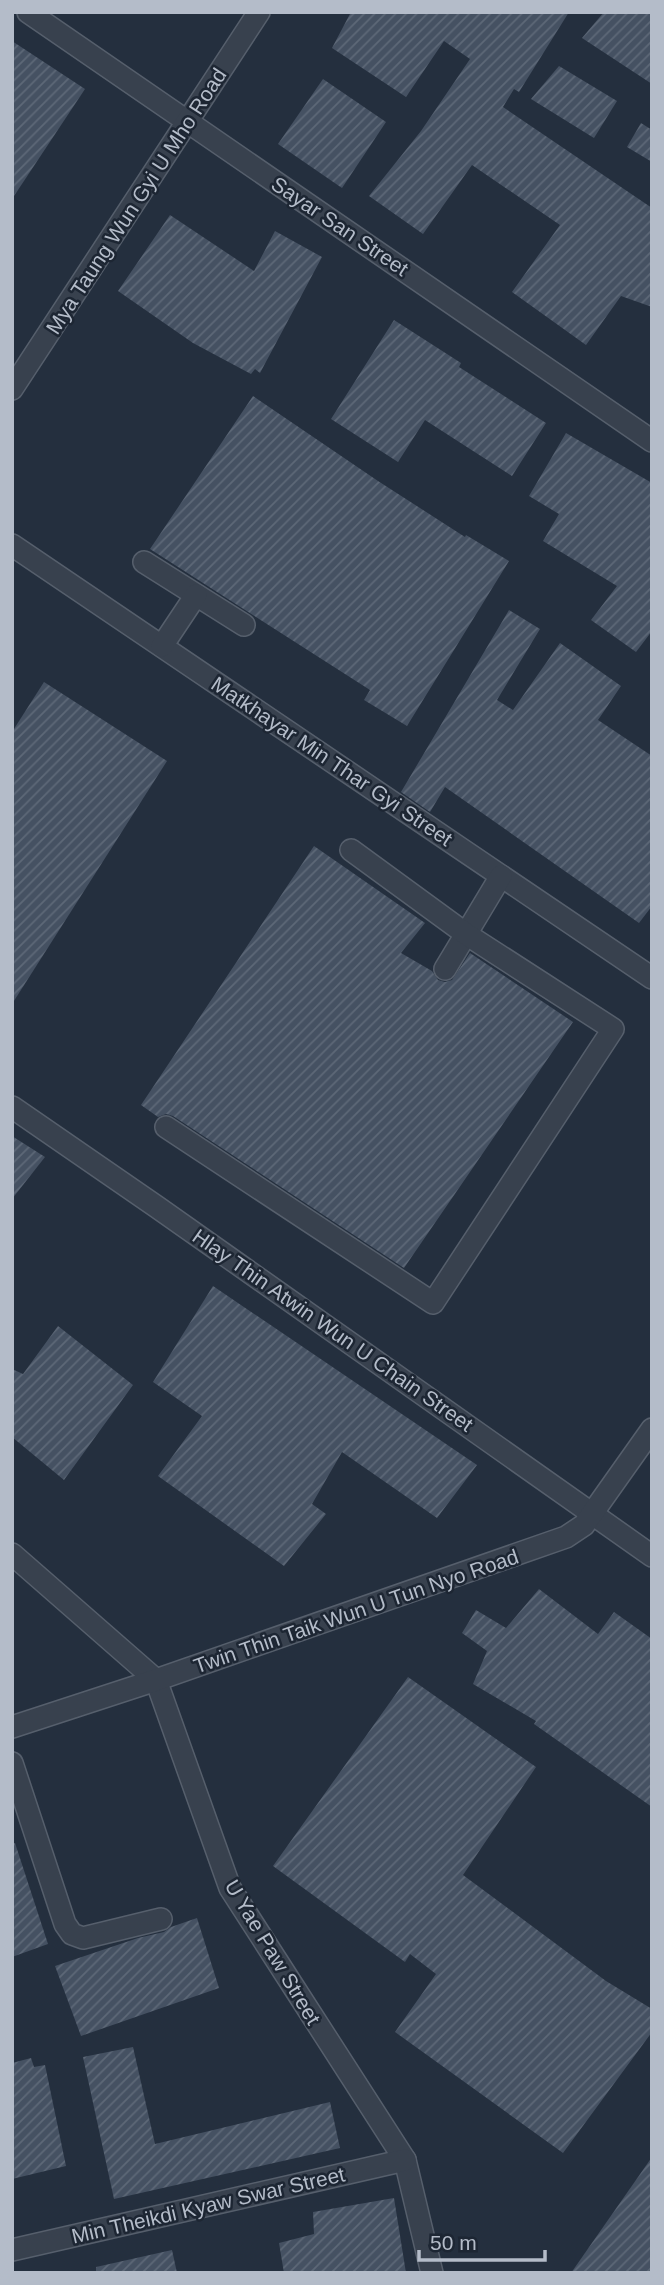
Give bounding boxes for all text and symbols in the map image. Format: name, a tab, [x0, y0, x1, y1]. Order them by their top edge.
street label: Mya Taung Wun Gyi U Mho Road	[41, 64, 231, 338]
street label: Sayar San Street	[267, 172, 413, 280]
street label: Matkhayar Min Thar Gyi Street	[207, 672, 457, 850]
street label: Hlay Thin Atwin Wun U Chain Street	[189, 1224, 478, 1436]
street label: Twin Thin Taik Wun U Tun Nyo Road	[191, 1544, 521, 1678]
street label: U Yae Paw Street	[221, 1875, 325, 2029]
street label: Min Theikdi Kyaw Swar Street	[69, 2162, 347, 2248]
scale bar	[419, 2218, 545, 2262]
text: 50 m	[430, 2231, 477, 2254]

